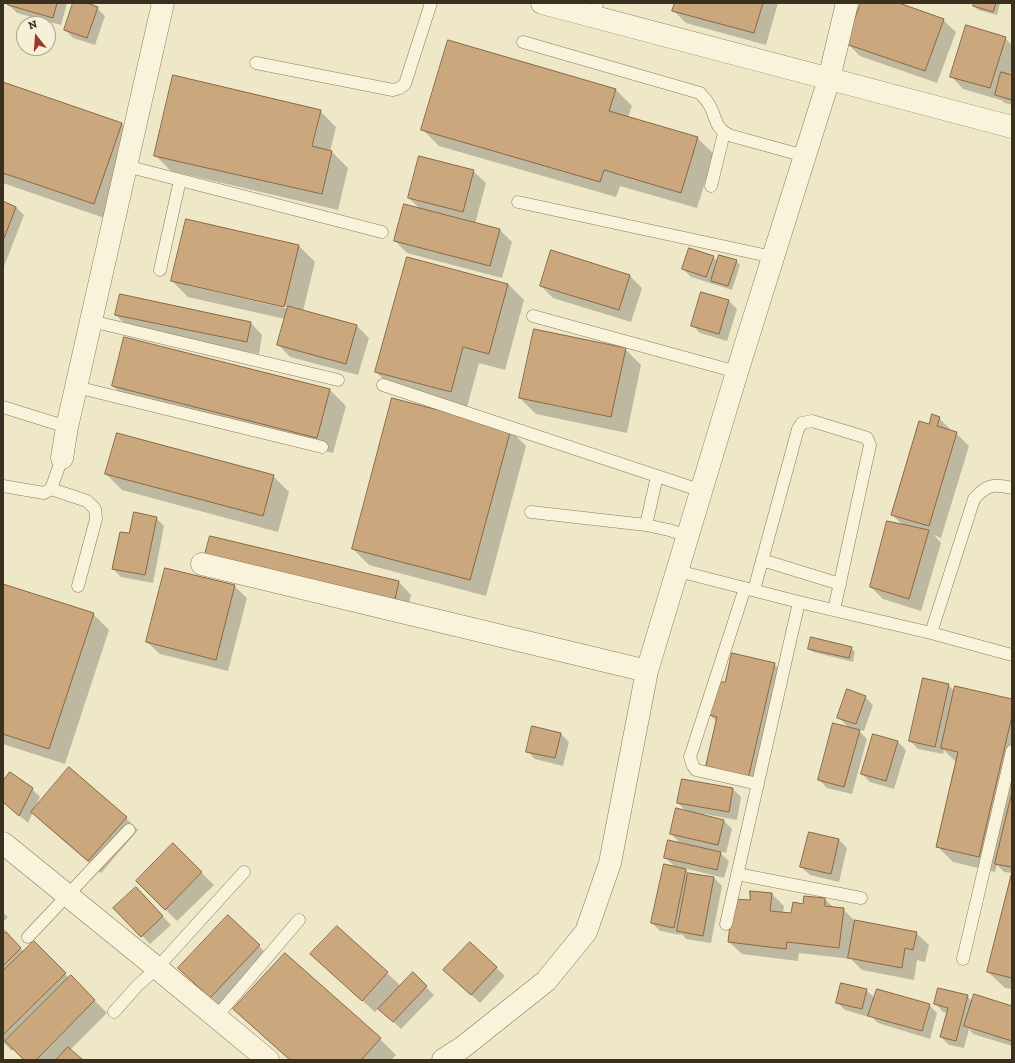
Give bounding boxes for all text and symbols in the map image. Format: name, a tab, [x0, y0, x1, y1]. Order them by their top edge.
north arrow	[16, 16, 56, 56]
text: N	[27, 18, 39, 32]

